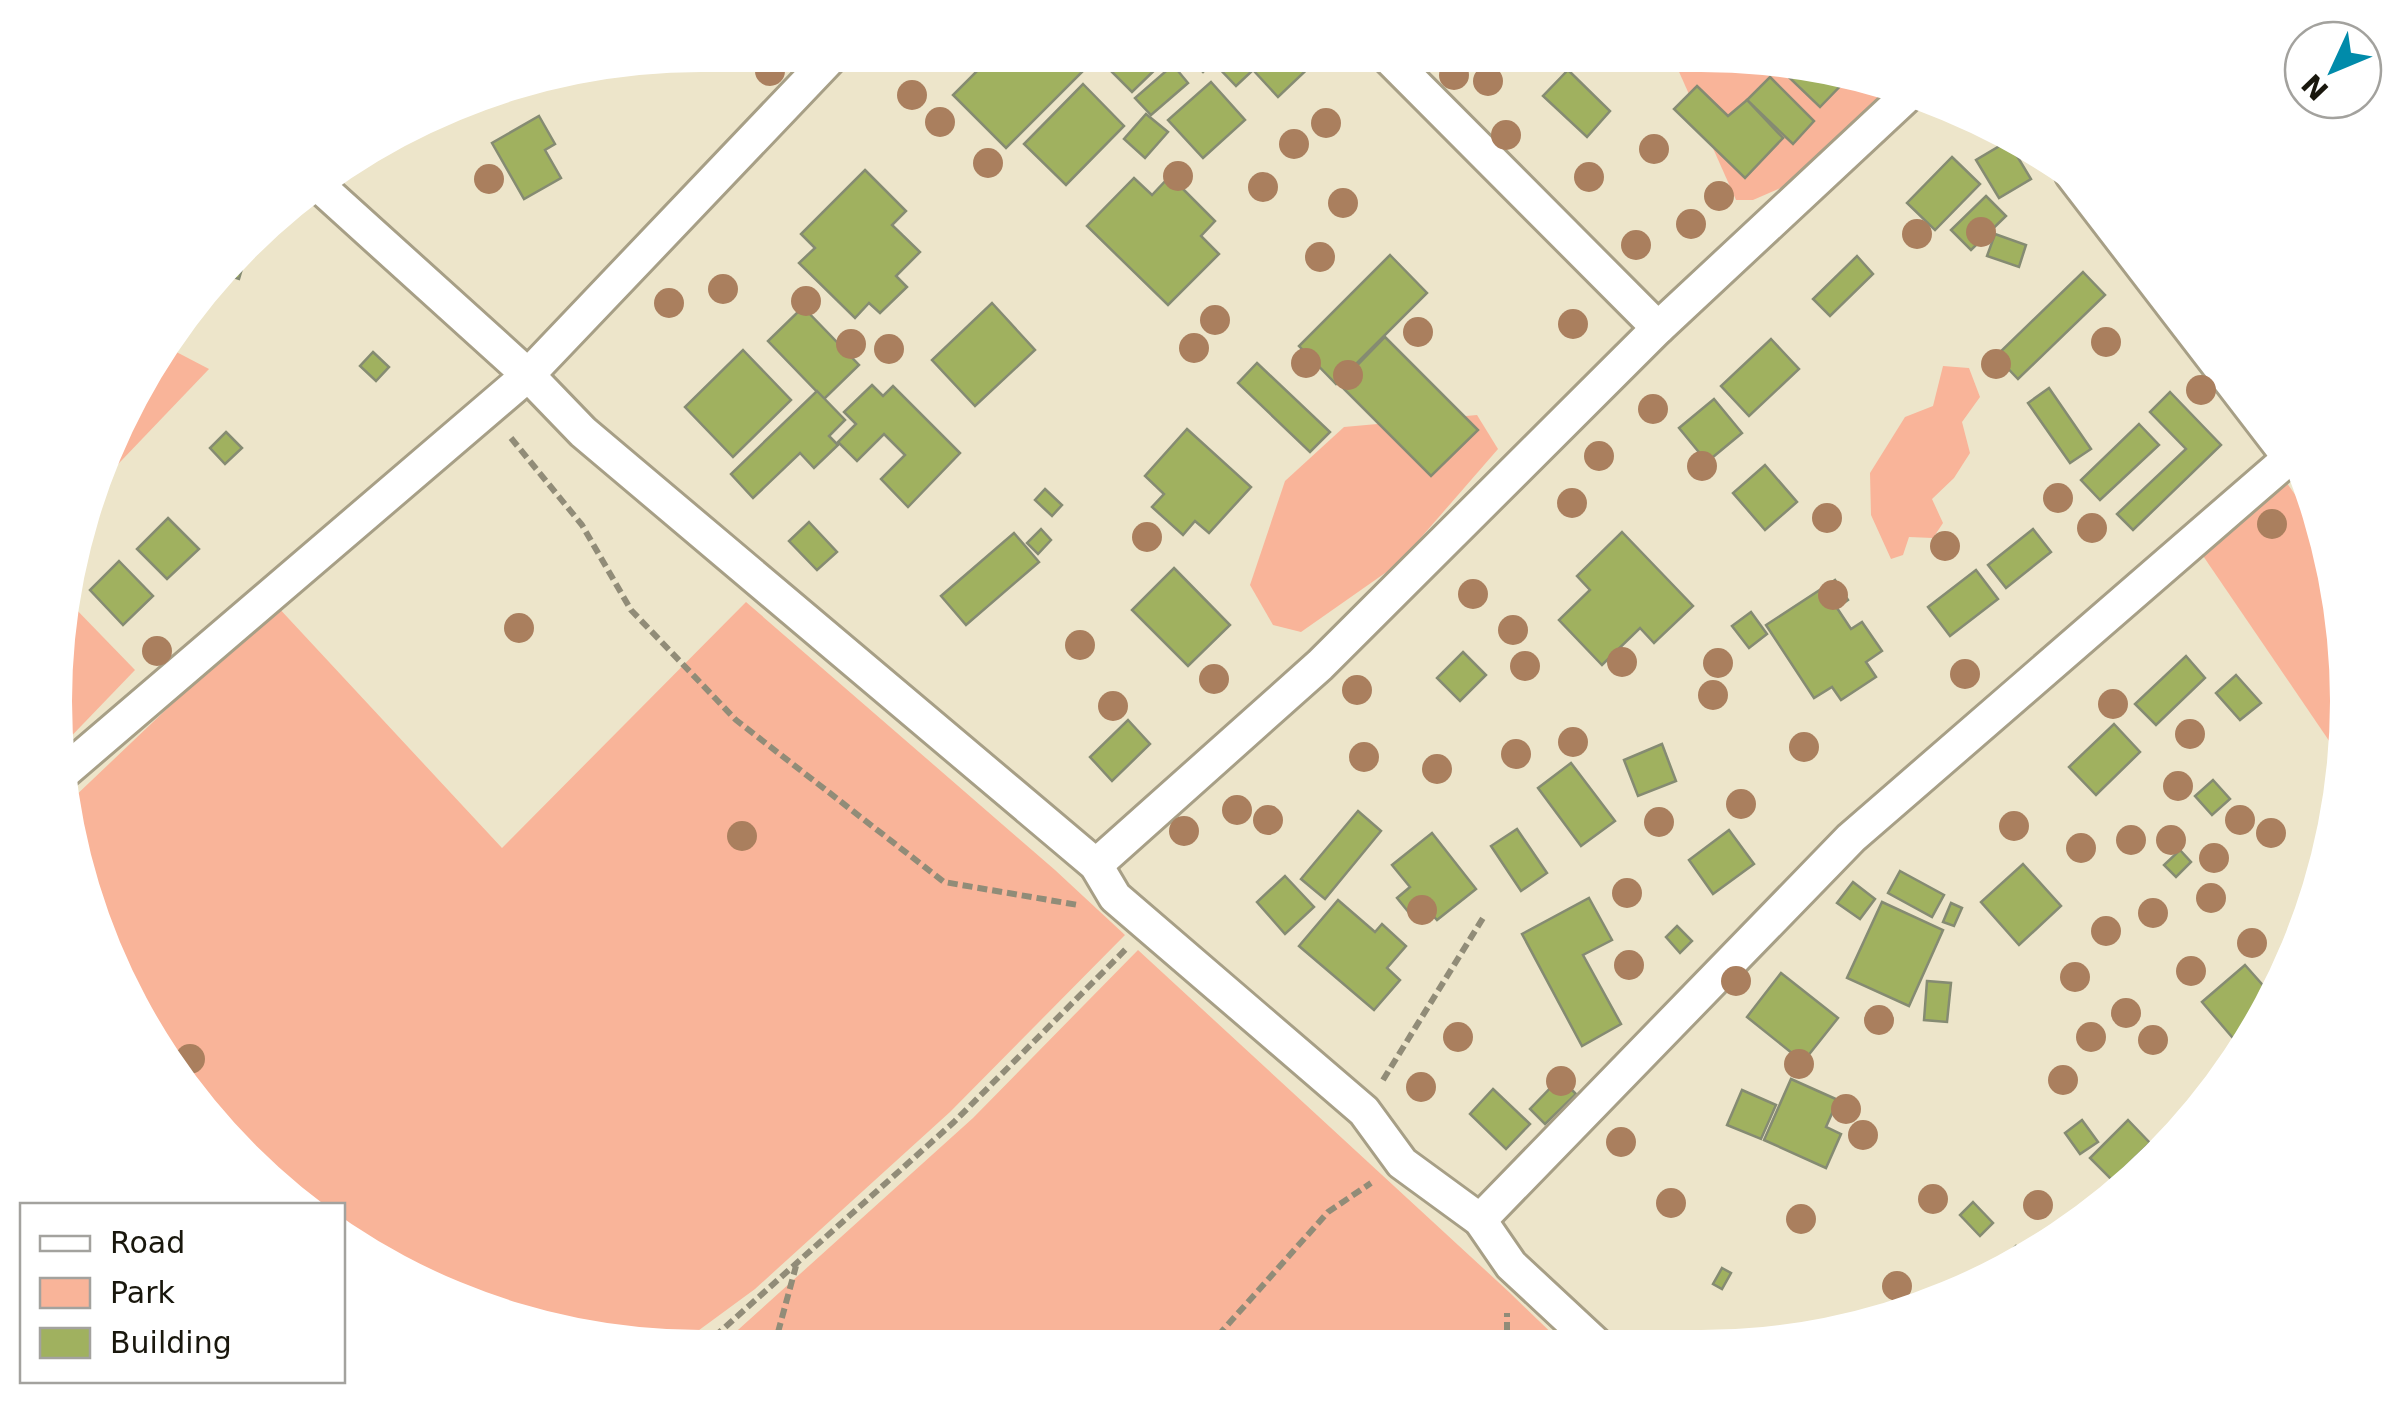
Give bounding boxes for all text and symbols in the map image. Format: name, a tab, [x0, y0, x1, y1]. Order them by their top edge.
north arrow	[2283, 20, 2383, 120]
text: N	[2295, 67, 2335, 107]
legend	[20, 1203, 345, 1383]
text: Road	[110, 1225, 185, 1260]
text: Park	[110, 1275, 175, 1310]
text: Building	[110, 1325, 232, 1360]

